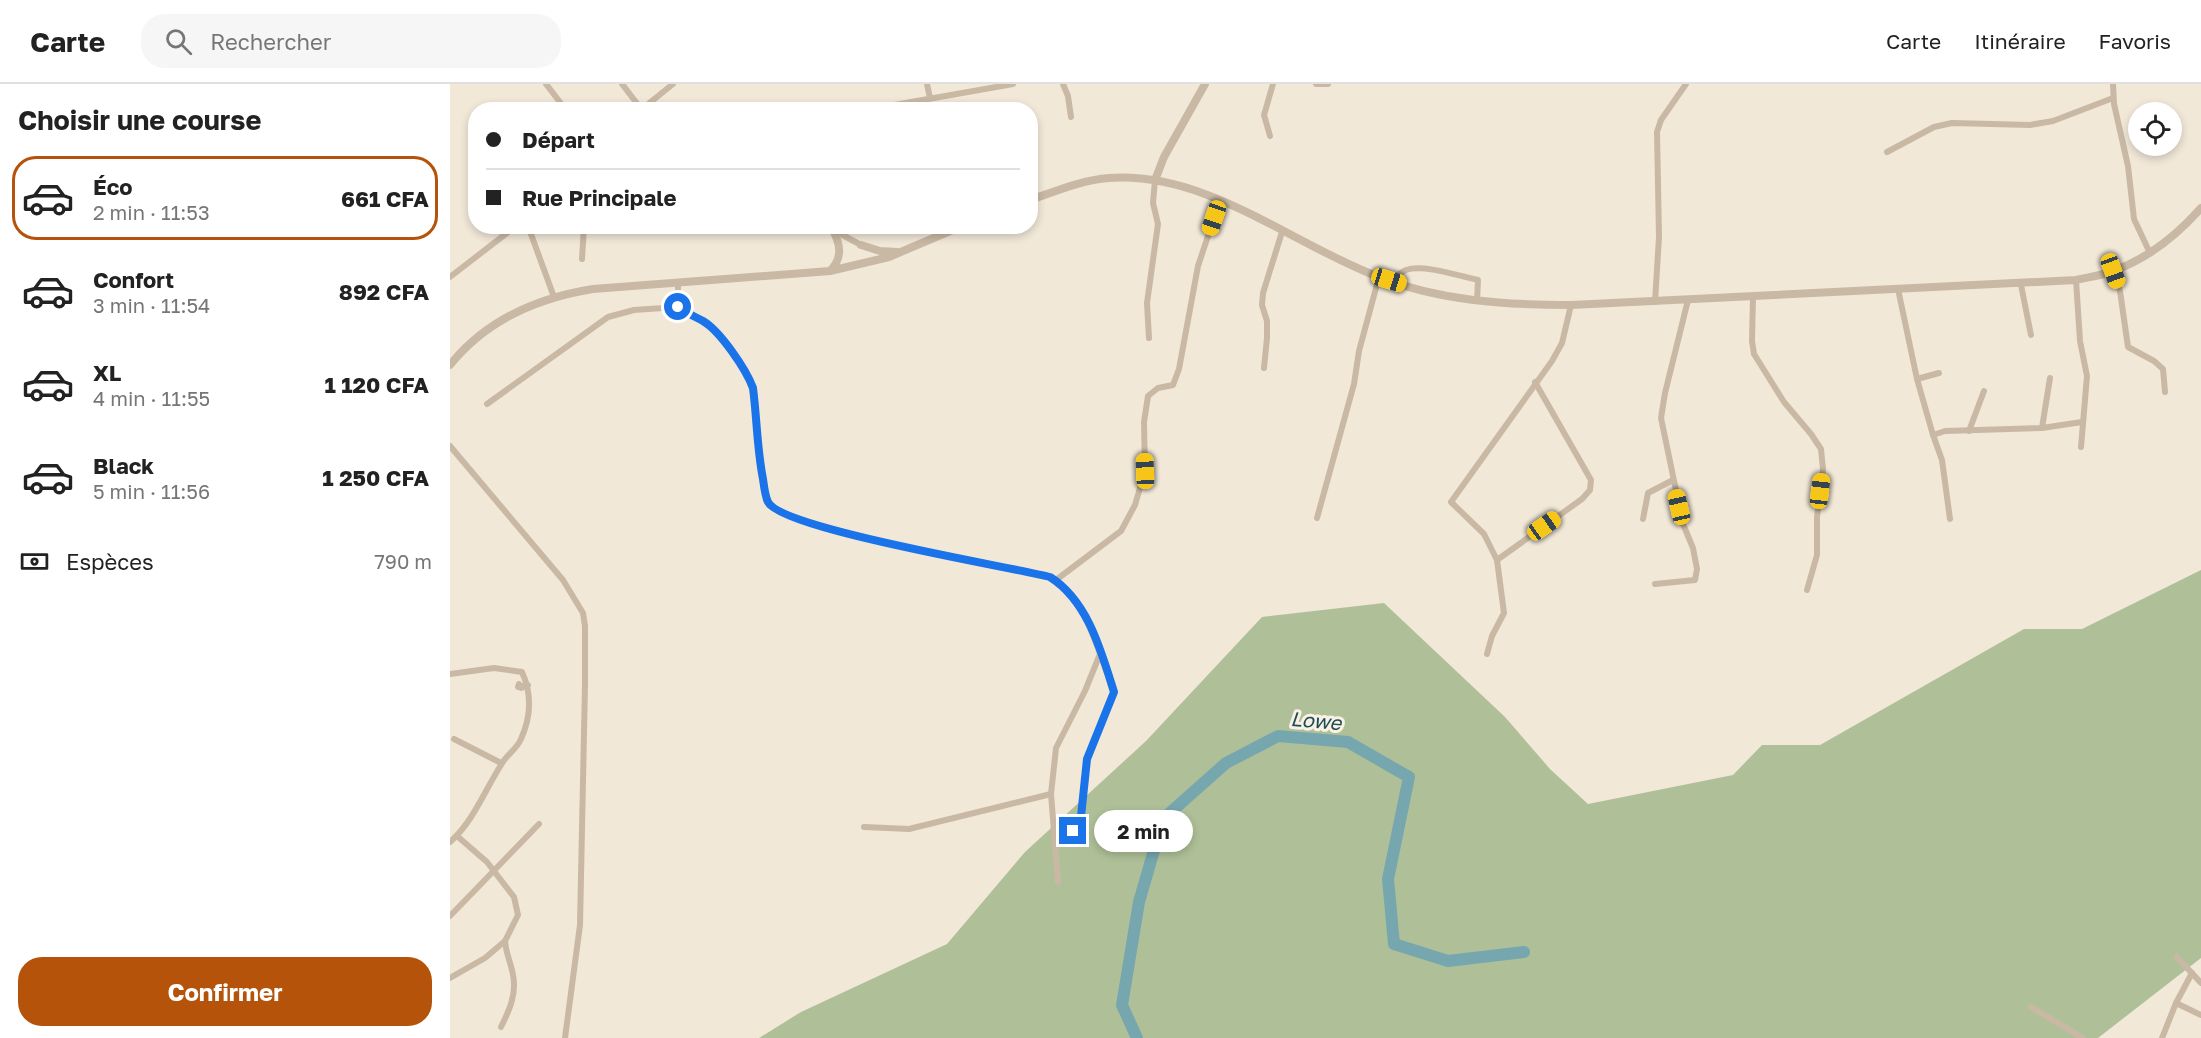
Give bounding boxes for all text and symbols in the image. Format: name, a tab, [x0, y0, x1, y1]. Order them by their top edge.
search box	[141, 14, 561, 68]
text: Carte	[30, 25, 105, 58]
icon: search	[162, 25, 195, 58]
text: Rechercher	[210, 28, 331, 55]
text: Carte	[1886, 28, 1941, 54]
text: Itinéraire	[1974, 28, 2066, 54]
text: Favoris	[2099, 28, 2171, 54]
map controls	[2128, 102, 2182, 156]
button: locate	[2128, 102, 2182, 156]
text: Choisir une course	[18, 104, 261, 136]
text: Départ	[522, 126, 595, 153]
icon: car	[21, 171, 75, 225]
text: Éco	[93, 173, 132, 200]
text: Rue Principale	[522, 184, 676, 211]
text: 661 CFA	[341, 185, 429, 212]
car	[1200, 198, 1228, 238]
text: 2 min · 11:53	[93, 200, 210, 224]
car	[2098, 251, 2128, 291]
icon: car	[21, 264, 75, 318]
text: Confort	[93, 266, 174, 293]
car	[1369, 266, 1409, 294]
text: 892 CFA	[339, 278, 429, 305]
text: 3 min · 11:54	[93, 293, 210, 317]
route start	[664, 293, 691, 320]
icon: car	[21, 357, 75, 411]
text: XL	[93, 359, 121, 386]
text: 1 120 CFA	[324, 371, 429, 398]
text: 4 min · 11:55	[93, 386, 210, 410]
icon: car	[21, 450, 75, 504]
text: Black	[93, 452, 154, 479]
car	[1135, 453, 1155, 489]
text: 1 250 CFA	[322, 464, 429, 491]
car	[1809, 472, 1831, 510]
text: 5 min · 11:56	[93, 479, 210, 503]
car	[1666, 487, 1692, 527]
car	[1524, 508, 1564, 544]
icon: cash	[18, 545, 51, 578]
text: Espèces	[66, 548, 154, 575]
text: 790 m	[374, 549, 432, 573]
water label: Lowe	[1290, 706, 1344, 734]
callout: 2 min	[1094, 810, 1193, 852]
route end	[1059, 817, 1086, 844]
text: 2 min	[1117, 819, 1170, 843]
button: Confirmer	[18, 957, 432, 1026]

